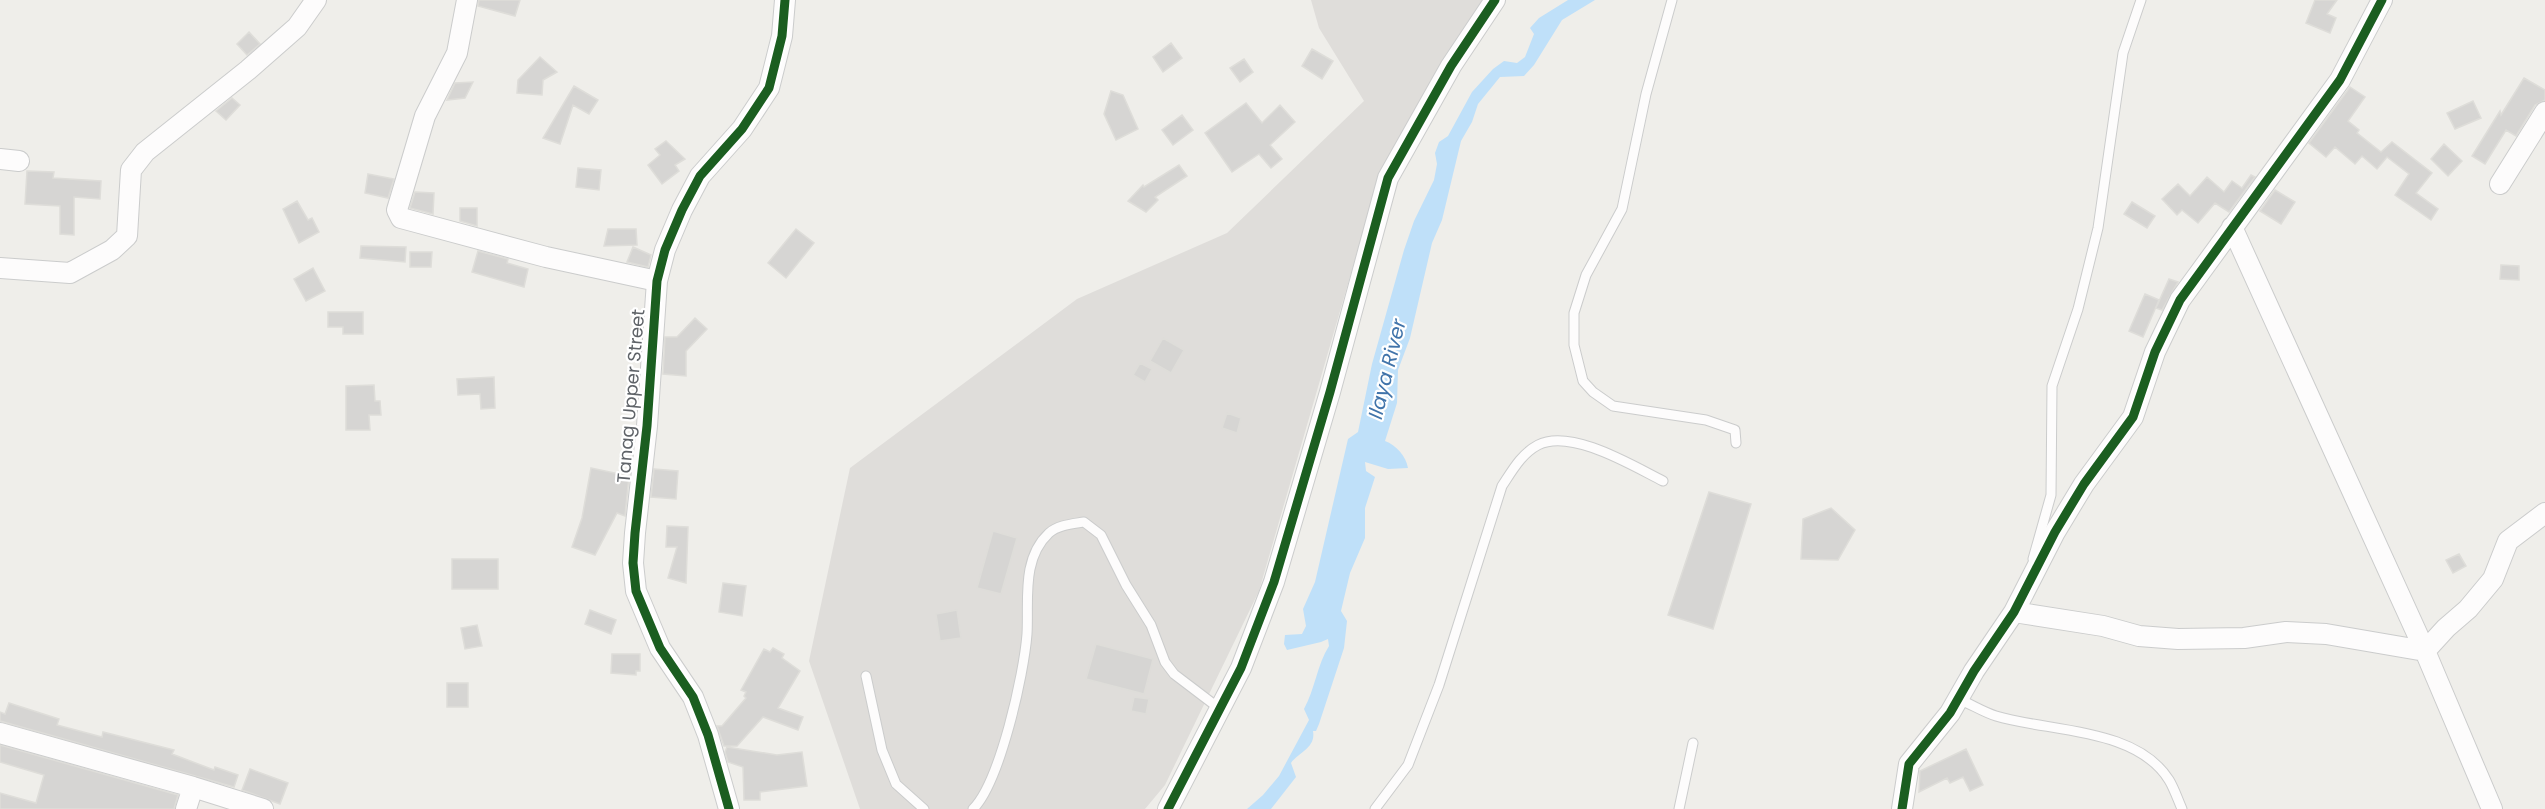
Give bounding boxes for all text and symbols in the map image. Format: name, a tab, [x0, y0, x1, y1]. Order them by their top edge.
street label: Tanag Upper Street	[610, 308, 651, 484]
water label: Ilaya River	[1361, 315, 1413, 422]

